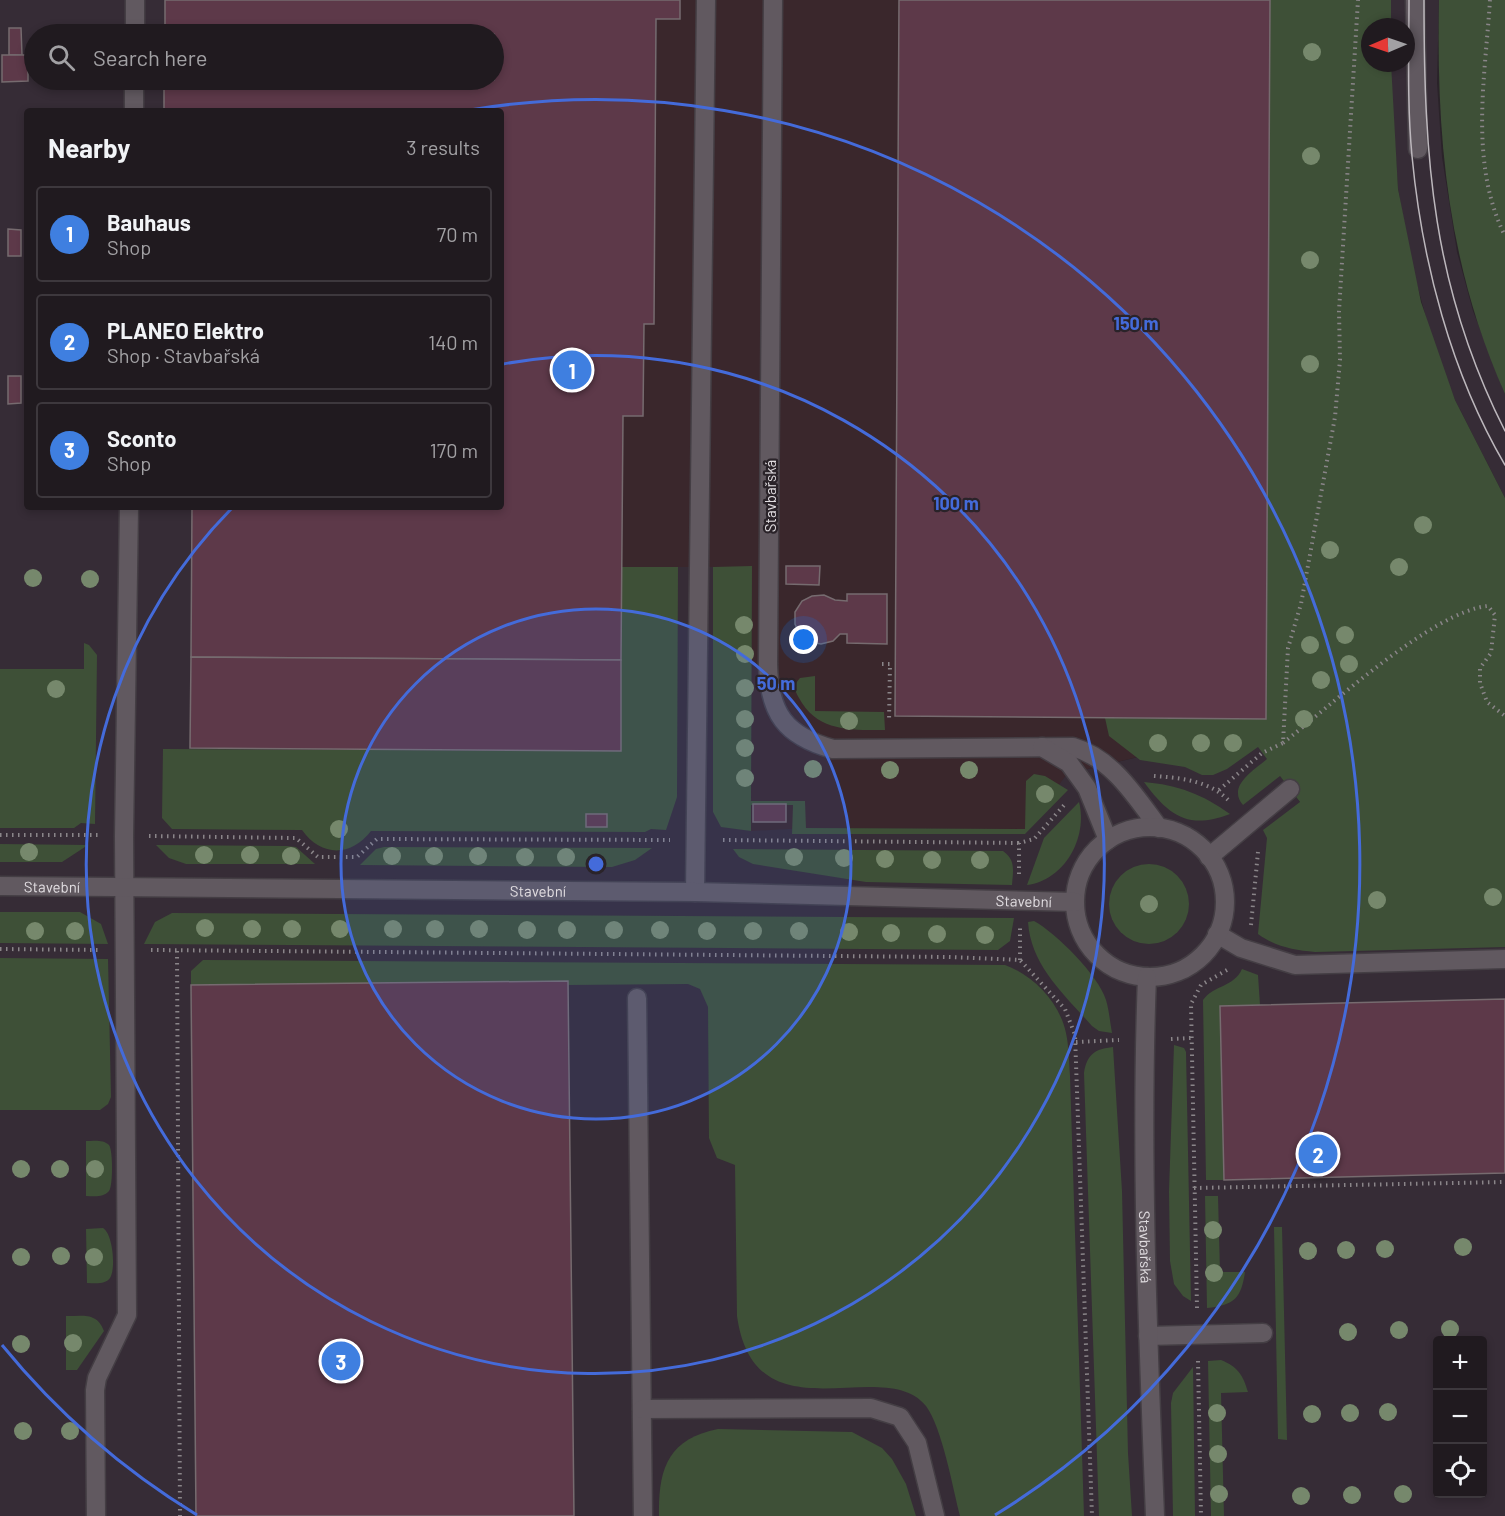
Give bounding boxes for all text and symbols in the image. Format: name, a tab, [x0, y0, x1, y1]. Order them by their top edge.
north arrow	[1361, 18, 1415, 72]
search box	[24, 24, 504, 90]
icon: search	[45, 41, 78, 74]
text: Search here	[93, 44, 207, 70]
text: Nearby	[48, 132, 130, 163]
text: 3 results	[406, 135, 480, 159]
text: Bauhaus	[107, 209, 191, 235]
text: 1	[66, 222, 73, 246]
text: 70 m	[437, 222, 478, 246]
text: Shop	[107, 235, 151, 259]
text: 150 m	[1114, 312, 1158, 334]
text: PLANEO Elektro	[107, 317, 264, 343]
text: 2	[64, 330, 75, 354]
text: 140 m	[428, 330, 478, 354]
text: Shop · Stavbařská	[107, 343, 260, 367]
pin: 1	[552, 348, 592, 392]
text: Sconto	[107, 425, 177, 451]
text: 3	[64, 438, 75, 462]
text: 170 m	[430, 438, 478, 462]
text: Shop	[107, 451, 151, 475]
street label: Stavbařská	[761, 460, 779, 532]
text: 100 m	[933, 492, 979, 514]
your location	[789, 625, 818, 654]
text: 50 m	[757, 672, 795, 694]
centre of rings	[586, 854, 606, 874]
street label: Stavební	[24, 877, 80, 896]
street label: Stavební	[510, 881, 566, 900]
street label: Stavební	[996, 891, 1052, 910]
pin: 2	[1298, 1132, 1338, 1176]
street label: Stavbařská	[1136, 1211, 1156, 1283]
map controls	[1433, 1336, 1487, 1498]
button: +	[1433, 1336, 1487, 1390]
pin: 3	[322, 1338, 360, 1384]
button: −	[1433, 1390, 1487, 1444]
button: locate	[1433, 1444, 1487, 1498]

